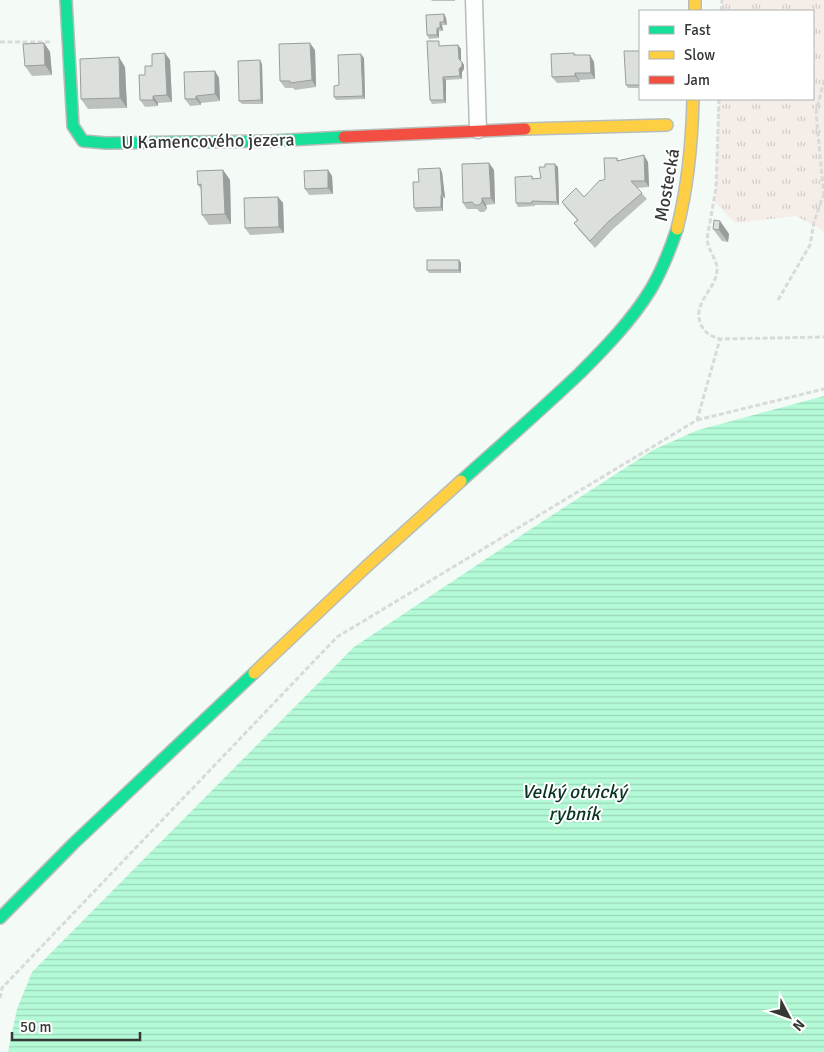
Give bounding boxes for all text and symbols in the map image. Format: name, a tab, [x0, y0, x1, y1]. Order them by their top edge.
legend	[639, 10, 814, 100]
text: Fast	[684, 21, 711, 39]
text: Slow	[684, 46, 715, 64]
text: Jam	[684, 71, 710, 89]
street label: U Kamencového jezera	[121, 128, 295, 154]
street label: Mostecká	[650, 147, 684, 223]
water label: Velký otvický rybník	[521, 780, 629, 826]
north arrow	[764, 992, 814, 1042]
scale bar	[12, 1010, 140, 1042]
text: N	[789, 1016, 808, 1034]
text: 50 m	[20, 1018, 51, 1036]

